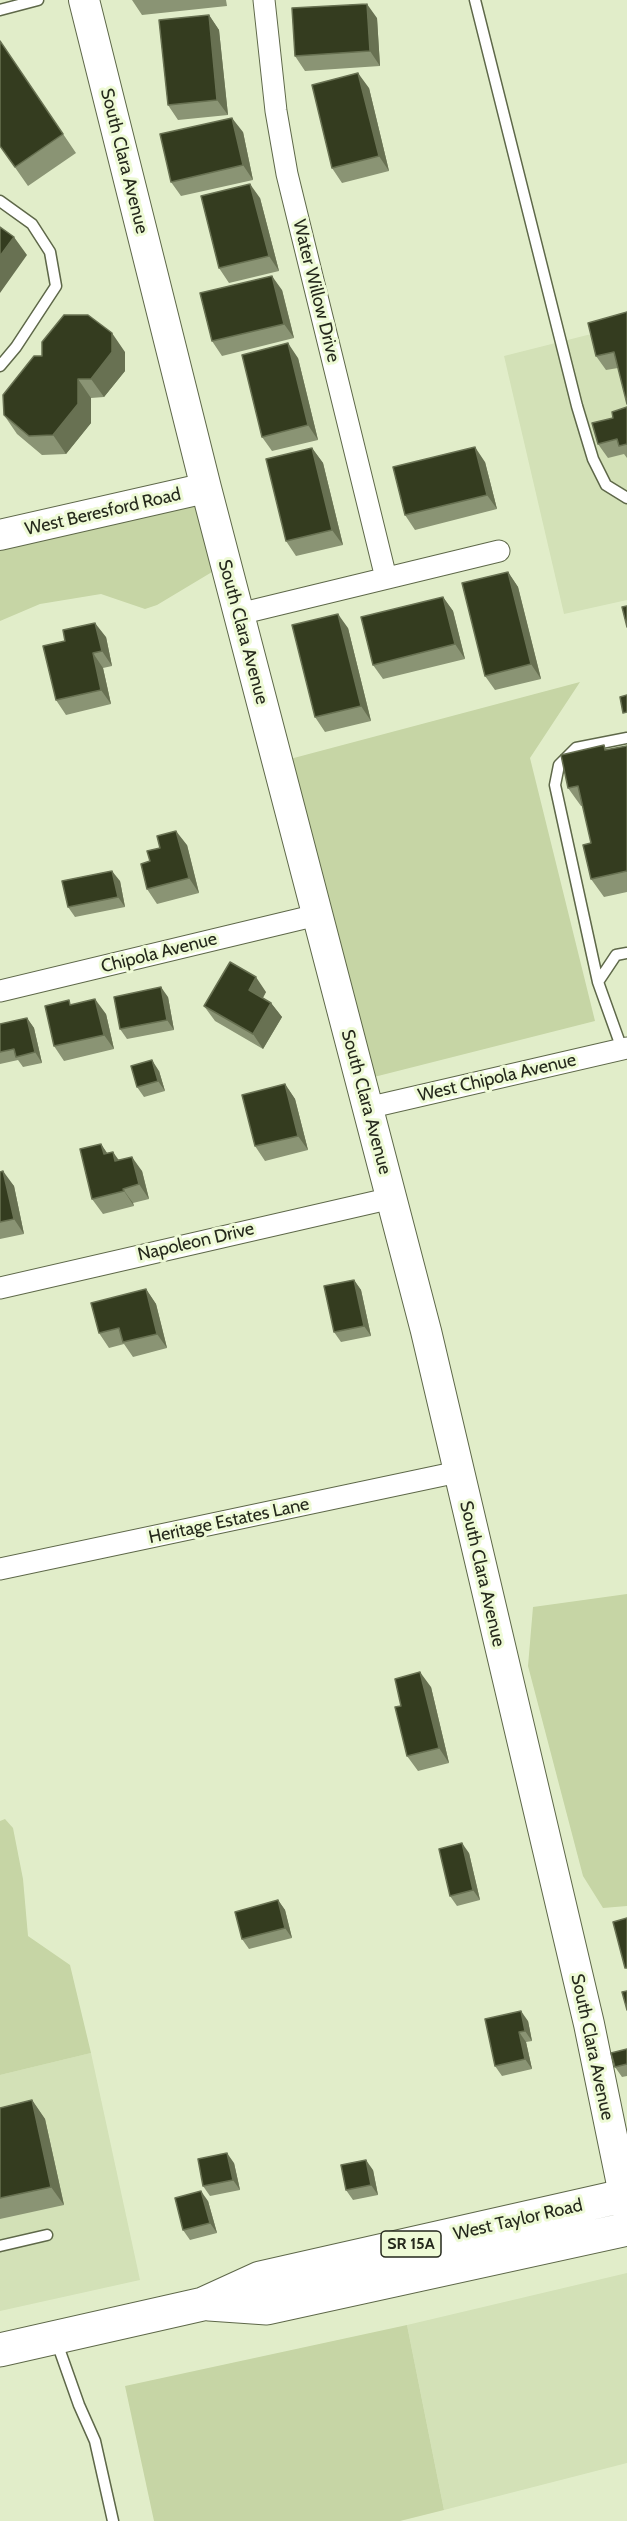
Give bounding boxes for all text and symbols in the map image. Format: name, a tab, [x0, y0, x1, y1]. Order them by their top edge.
street label: South Clara Avenue	[95, 86, 153, 236]
street label: Water Willow Drive	[288, 217, 344, 365]
street label: West Beresford Road	[23, 484, 183, 540]
street label: South Clara Avenue	[213, 557, 273, 707]
street label: Chipola Avenue	[99, 928, 219, 978]
street label: South Clara Avenue	[336, 1027, 396, 1177]
street label: West Chipola Avenue	[416, 1049, 578, 1107]
street label: Napoleon Drive	[136, 1218, 256, 1266]
street label: Heritage Estates Lane	[147, 1493, 311, 1549]
street label: South Clara Avenue	[455, 1499, 509, 1649]
street label: South Clara Avenue	[566, 1972, 618, 2122]
street label: West Taylor Road	[451, 2195, 585, 2245]
road number: SR 15A	[381, 2231, 441, 2257]

